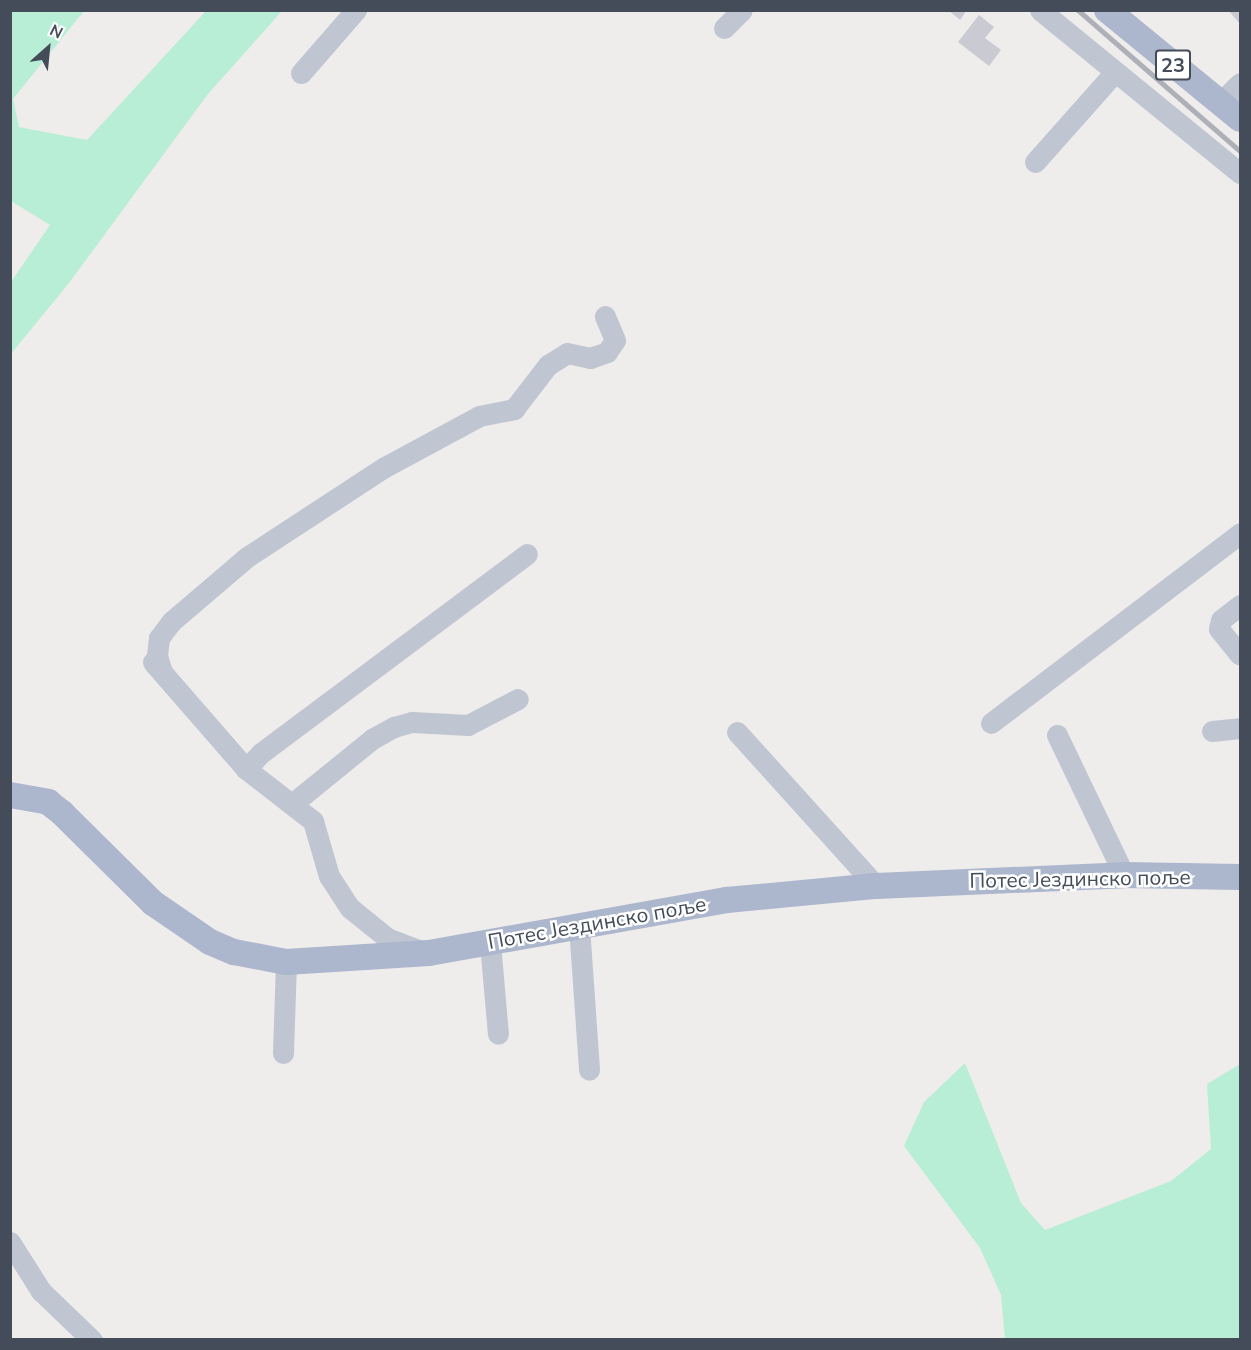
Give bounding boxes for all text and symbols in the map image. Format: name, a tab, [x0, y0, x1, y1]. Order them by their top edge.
north arrow	[18, 18, 78, 78]
text: N	[46, 19, 66, 44]
road number: 23	[1155, 48, 1191, 82]
street label: Потес Јездинско поље	[969, 864, 1191, 894]
street label: Потес Јездинско поље	[486, 891, 708, 955]

